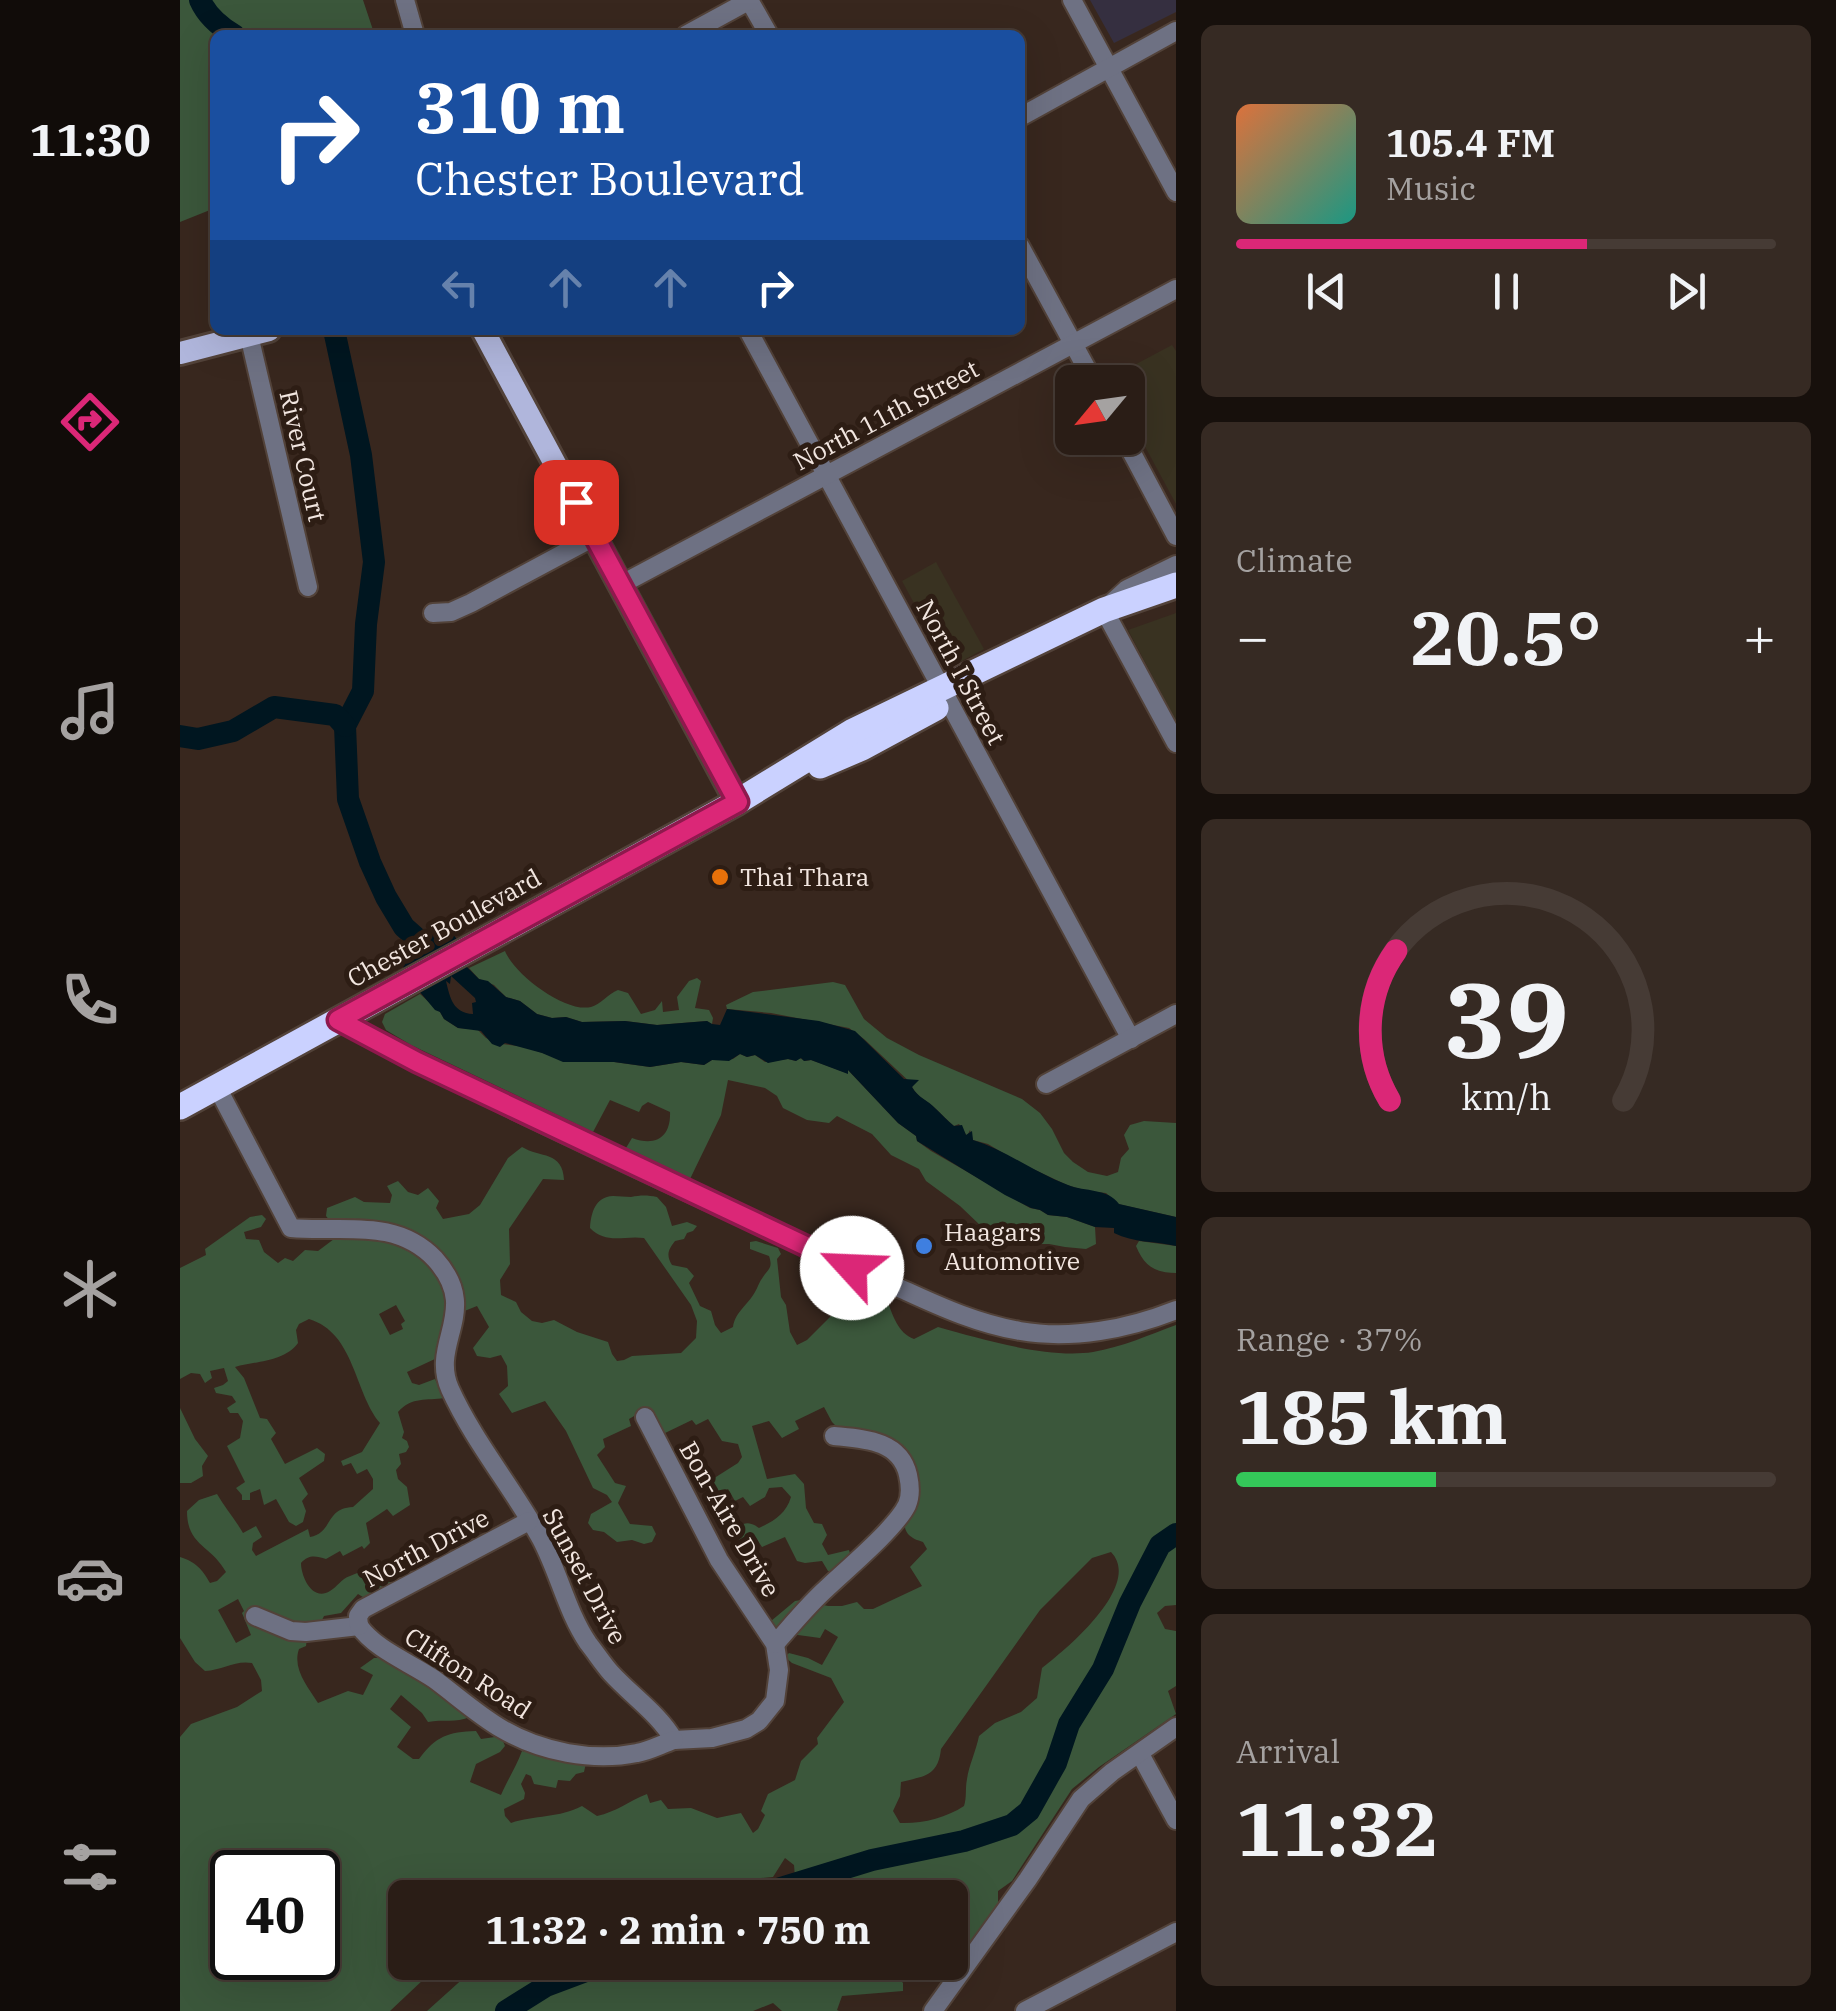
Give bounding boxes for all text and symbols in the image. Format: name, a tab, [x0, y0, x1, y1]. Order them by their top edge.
text: 310 m	[415, 61, 625, 152]
icon: right	[250, 70, 380, 200]
text: 11:30	[29, 110, 151, 168]
text: 105.4 FM	[1386, 118, 1555, 167]
text: Chester Boulevard	[415, 149, 805, 207]
text: Music	[1386, 167, 1476, 209]
icon: left	[433, 260, 488, 315]
icon: ahead	[538, 260, 593, 315]
icon: ahead	[643, 260, 698, 315]
icon: right	[748, 260, 803, 315]
icon: previous	[1299, 264, 1354, 319]
icon: pause	[1479, 264, 1534, 319]
icon: next	[1659, 264, 1714, 319]
street label: North 11th Street	[787, 352, 984, 477]
north arrow	[1055, 365, 1145, 455]
map controls	[1055, 365, 1145, 455]
icon: directions	[55, 387, 125, 457]
street label: River Court	[272, 387, 335, 525]
pin	[534, 460, 619, 545]
icon: arrive	[549, 475, 604, 530]
text: Climate	[1236, 539, 1353, 581]
text: 20.5°	[1410, 588, 1602, 686]
street label: North I Street	[909, 594, 1014, 750]
text: −	[1236, 601, 1269, 672]
text: +	[1743, 601, 1776, 672]
icon: music	[55, 676, 125, 746]
place label: Thai Thara	[740, 860, 870, 893]
street label: Chester Boulevard	[341, 861, 546, 994]
marker: Thai Thara	[709, 866, 731, 888]
text: 39	[1444, 951, 1568, 1087]
icon: phone	[55, 965, 125, 1035]
text: km/h	[1461, 1073, 1551, 1120]
place label: Haagars Automotive	[944, 1215, 1080, 1277]
position arrow	[800, 1216, 904, 1320]
marker: Haagars Automotive	[913, 1235, 935, 1257]
icon: climate	[55, 1254, 125, 1324]
text: Range · 37%	[1236, 1318, 1423, 1360]
text: 185 km	[1236, 1367, 1508, 1465]
street label: Bon-Aire Drive	[673, 1435, 788, 1603]
street label: North Drive	[357, 1501, 494, 1595]
street label: Sunset Drive	[536, 1502, 635, 1650]
icon: car	[55, 1543, 125, 1613]
street label: Clifton Road	[399, 1619, 538, 1726]
text: Arrival	[1236, 1730, 1340, 1772]
text: 11:32	[1236, 1779, 1439, 1877]
icon: filters	[55, 1832, 125, 1902]
speed limit sign: 40	[210, 1850, 340, 1980]
text: 11:32 · 2 min · 750 m	[485, 1905, 871, 1954]

